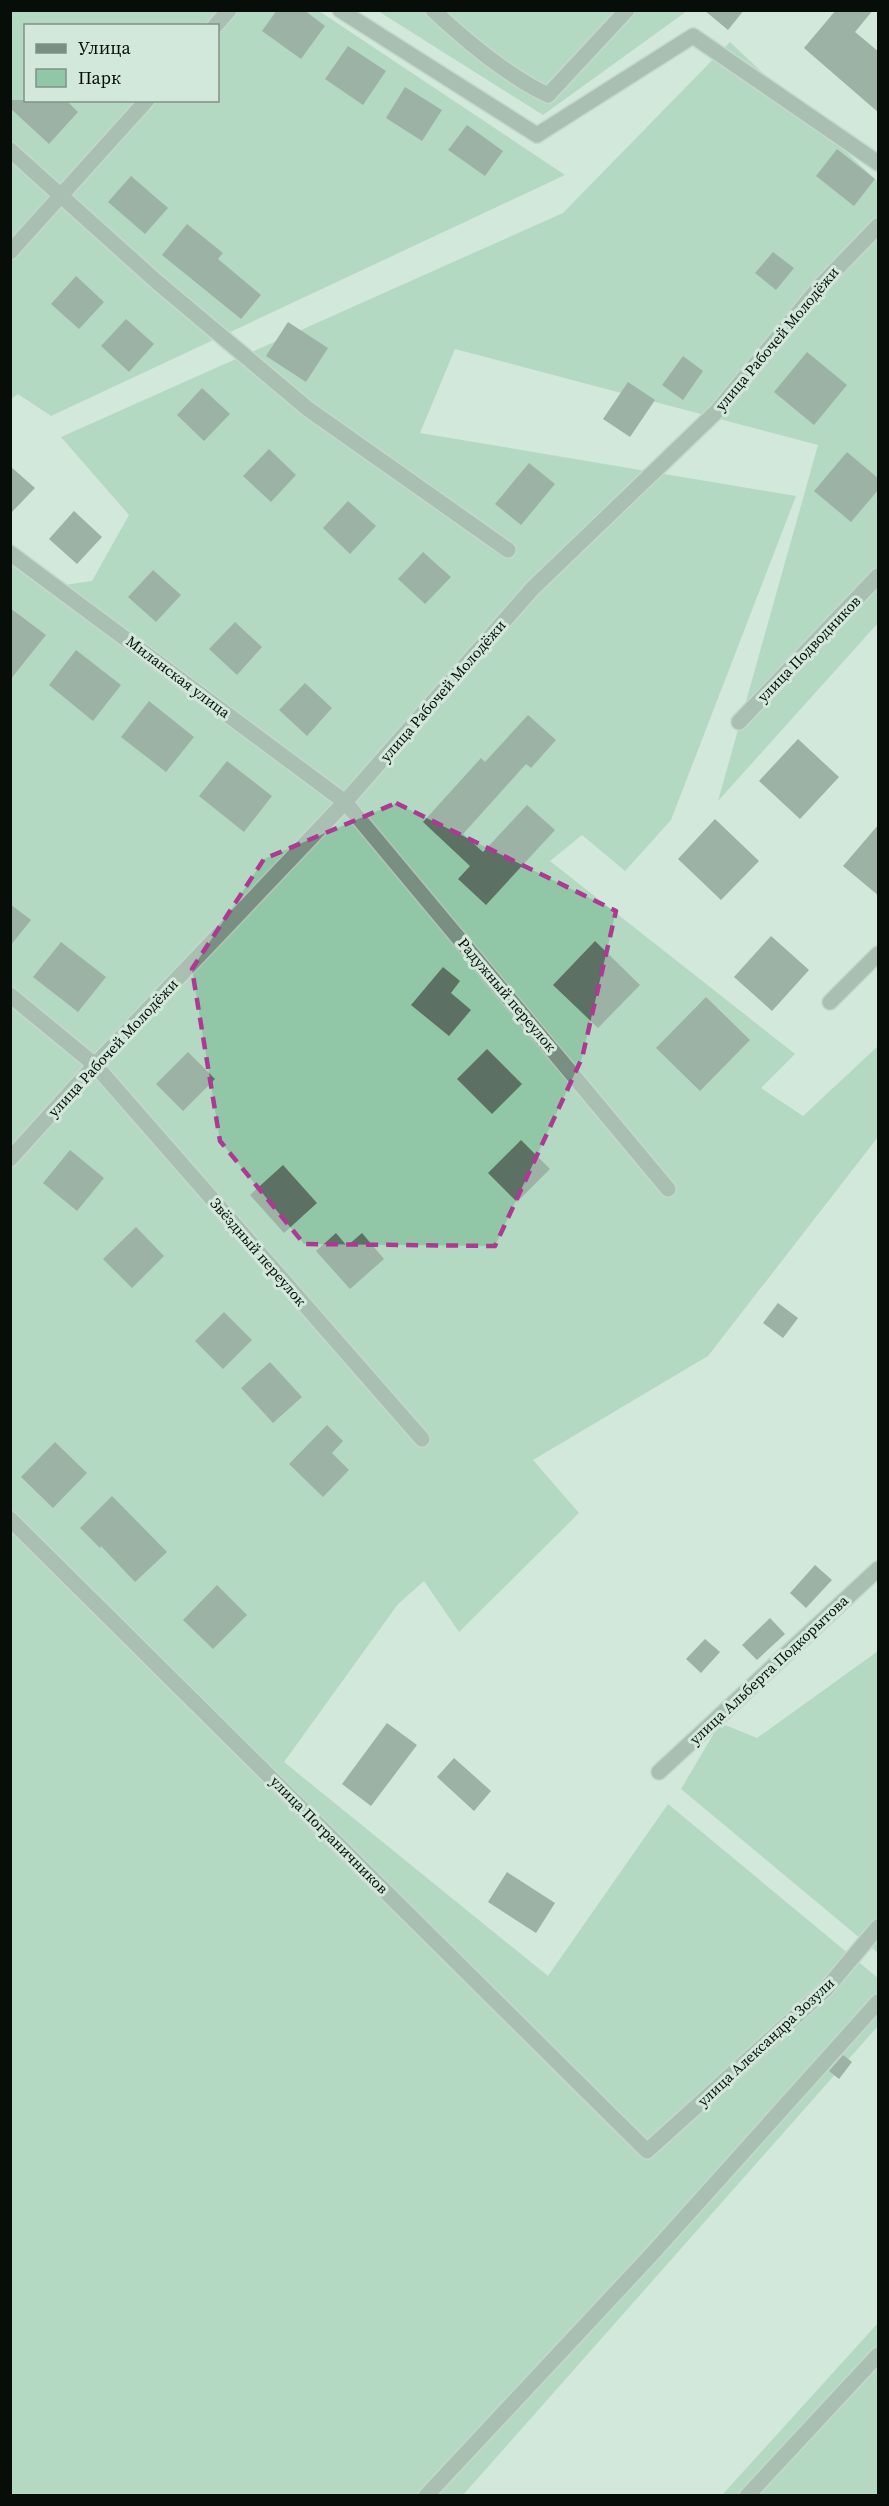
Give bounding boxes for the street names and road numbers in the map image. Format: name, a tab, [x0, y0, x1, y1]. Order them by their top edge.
street label: улица Рабочей Молодёжи	[710, 262, 843, 415]
street label: улица Подводников	[752, 591, 865, 707]
street label: улица Рабочей Молодёжи	[375, 615, 511, 766]
street label: Миланская улица	[122, 630, 235, 723]
street label: Радужный переулок	[453, 933, 562, 1057]
street label: улица Рабочей Молодёжи	[43, 974, 183, 1121]
street label: Звёздный переулок	[205, 1193, 312, 1311]
street label: улица Альберта Подкорытова	[685, 1590, 853, 1749]
street label: улица Пограничников	[266, 1771, 393, 1898]
street label: улица Александра Зозули	[693, 1972, 839, 2111]

